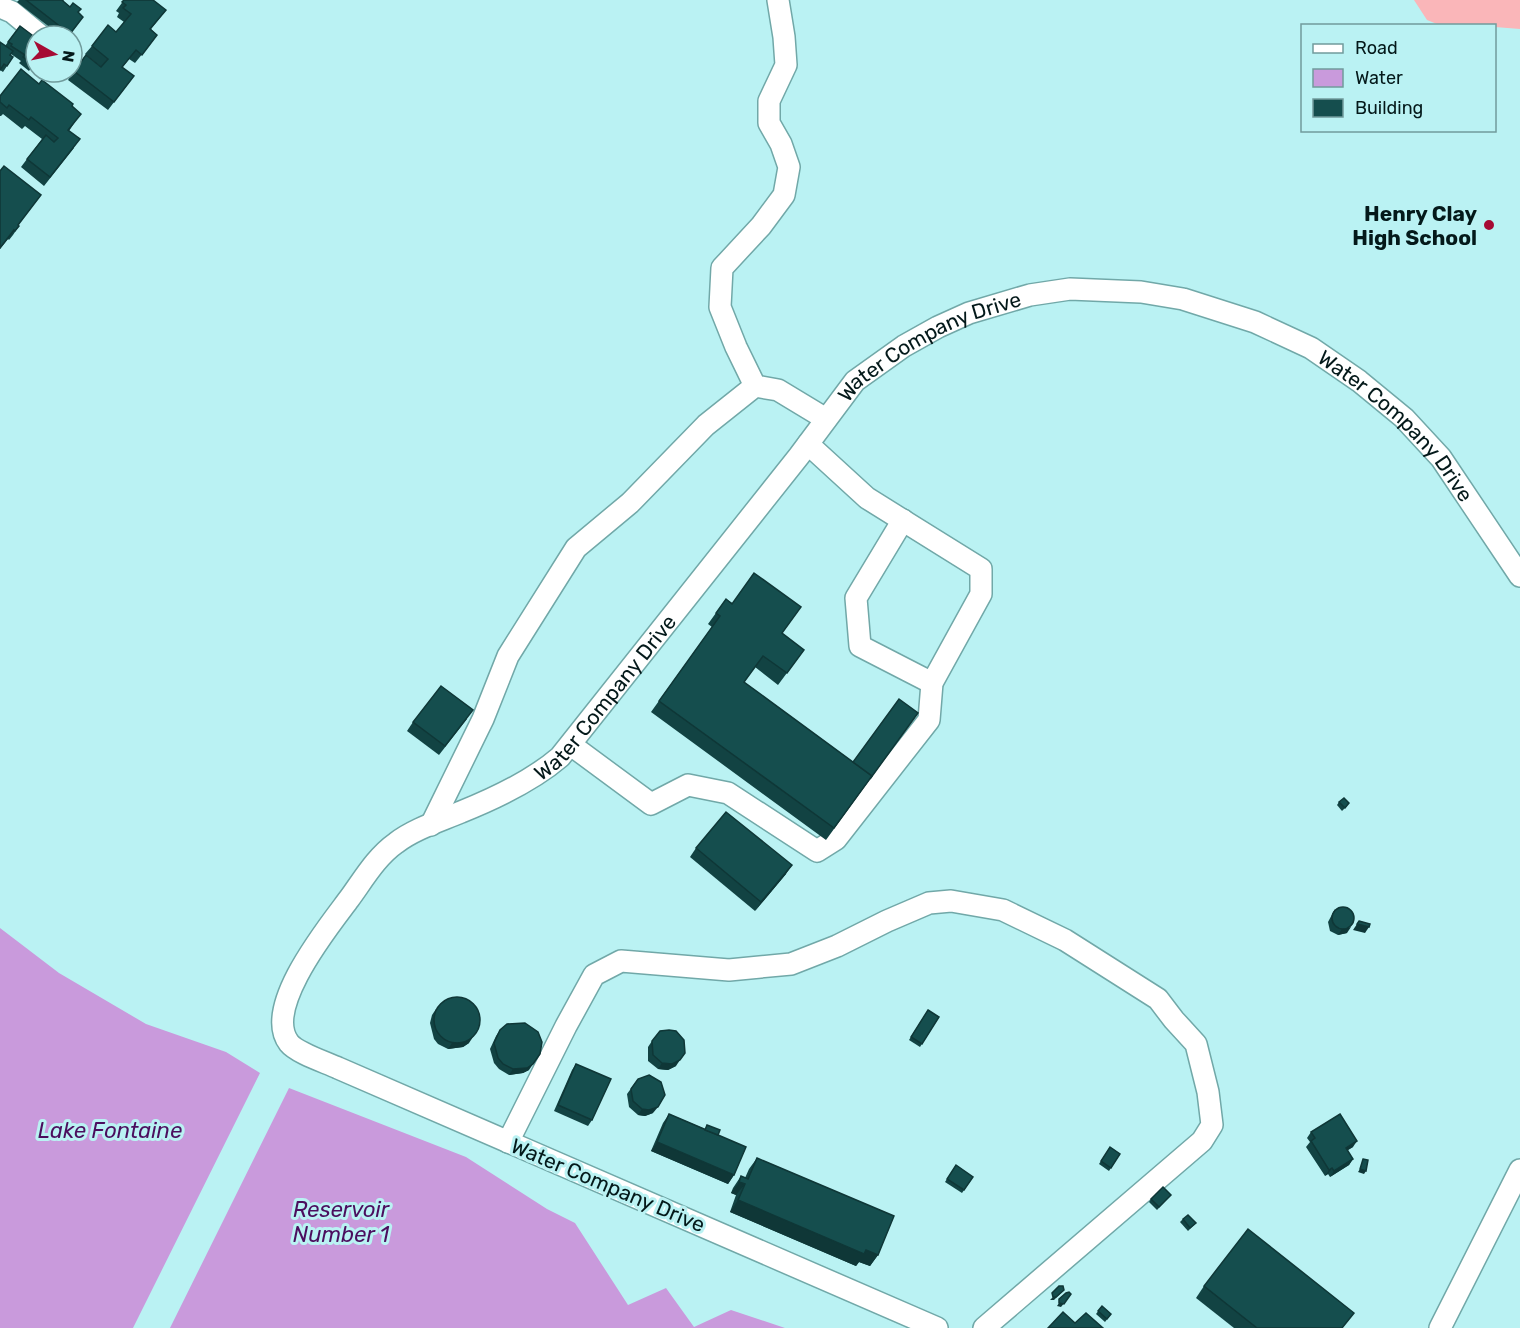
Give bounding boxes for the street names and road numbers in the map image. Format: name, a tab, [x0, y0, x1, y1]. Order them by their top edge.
street label: Water Company Drive	[832, 286, 1024, 406]
street label: Water Company Drive	[1314, 344, 1479, 506]
street label: Water Company Drive	[529, 609, 681, 785]
street label: Water Company Drive	[507, 1133, 709, 1237]

